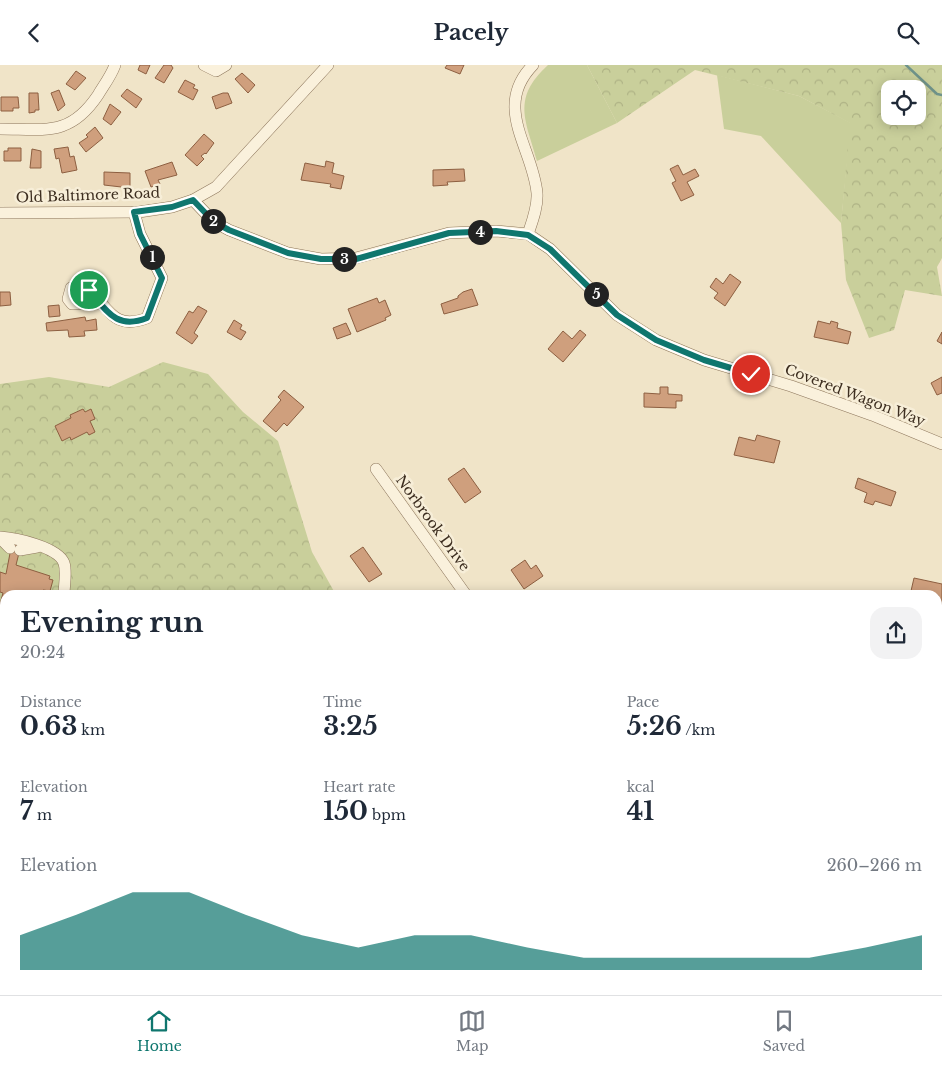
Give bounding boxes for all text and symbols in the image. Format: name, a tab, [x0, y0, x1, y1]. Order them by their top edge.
icon: back	[20, 19, 48, 47]
text: Pacely	[433, 19, 509, 46]
icon: search	[894, 19, 922, 47]
map controls	[881, 80, 926, 125]
button: locate	[881, 80, 926, 125]
street label: Old Baltimore Road	[16, 183, 161, 207]
pin: 2	[200, 209, 226, 233]
text: 2	[209, 212, 218, 230]
pin: 4	[468, 219, 492, 245]
text: 4	[476, 223, 485, 241]
pin: 1	[140, 245, 164, 269]
pin: 3	[332, 247, 356, 271]
text: 1	[149, 248, 156, 266]
text: 3	[340, 250, 349, 268]
pin	[68, 269, 110, 311]
icon: arrive	[75, 276, 103, 304]
pin: 5	[584, 281, 608, 307]
text: 5	[592, 285, 601, 303]
pin	[730, 353, 772, 395]
icon: check	[737, 360, 765, 388]
street label: Covered Wagon Way	[782, 360, 928, 430]
street label: Norbrook Drive	[392, 471, 474, 575]
text: Evening run	[20, 605, 204, 640]
button: share	[870, 607, 922, 659]
text: 20:24	[20, 642, 65, 662]
text: Distance	[20, 693, 82, 711]
text: Time	[323, 693, 362, 711]
text: Pace	[627, 693, 659, 711]
text: 0.63	[20, 711, 77, 742]
text: 3:25	[323, 711, 378, 742]
text: 5:26	[627, 711, 682, 742]
text: km	[77, 721, 105, 739]
text: /km	[682, 721, 715, 739]
text: Elevation	[20, 778, 88, 796]
text: Heart rate	[323, 778, 395, 796]
text: kcal	[627, 778, 655, 796]
text: 7	[20, 796, 33, 827]
text: 150	[323, 796, 368, 827]
text: 41	[627, 796, 654, 827]
text: m	[33, 806, 52, 824]
text: bpm	[368, 806, 406, 824]
text: Elevation	[20, 855, 97, 875]
text: 260–266 m	[827, 855, 922, 875]
tab: Home	[137, 1007, 182, 1055]
tab: Map	[456, 1007, 489, 1055]
tab: Saved	[763, 1007, 805, 1055]

